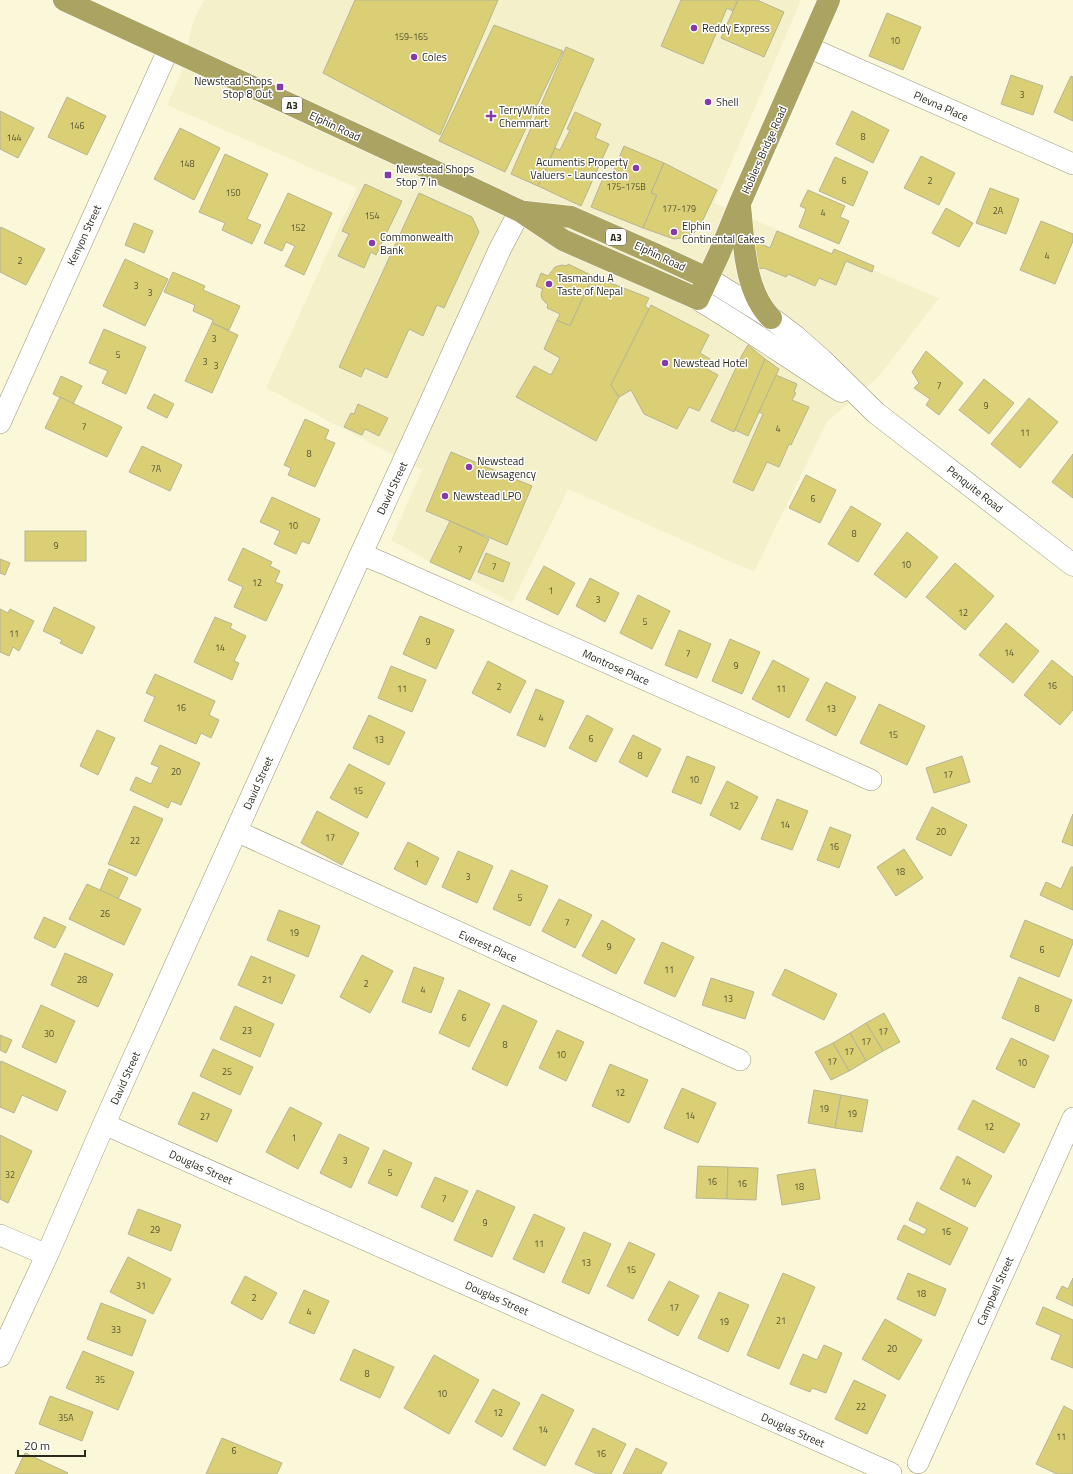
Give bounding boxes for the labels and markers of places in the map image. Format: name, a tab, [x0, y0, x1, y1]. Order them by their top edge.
place label: Reddy Express	[702, 20, 770, 36]
marker: Reddy Express	[689, 23, 699, 33]
place label: Coles	[422, 49, 447, 65]
marker: Coles	[409, 52, 419, 62]
place label: Newstead Shops Stop 8 Out	[194, 73, 272, 102]
marker: Newstead Shops Stop 8 Out	[275, 82, 285, 92]
place label: Shell	[716, 94, 739, 110]
marker: Shell	[703, 97, 713, 107]
place label: TerryWhite Chemmart	[499, 102, 550, 131]
marker: TerryWhite Chemmart	[486, 111, 496, 121]
place label: Acumentis Property Valuers - Launceston	[530, 154, 629, 183]
place label: Newstead Shops Stop 7 In	[396, 161, 474, 190]
marker: Acumentis Property Valuers - Launceston	[631, 163, 641, 173]
marker: Newstead Shops Stop 7 In	[383, 170, 393, 180]
place label: Elphin Continental Cakes	[682, 218, 765, 247]
marker: Elphin Continental Cakes	[669, 227, 679, 237]
place label: Commonwealth Bank	[380, 229, 454, 258]
marker: Commonwealth Bank	[367, 238, 377, 248]
place label: Tasmandu A Taste of Nepal	[557, 270, 623, 299]
marker: Tasmandu A Taste of Nepal	[544, 279, 554, 289]
place label: Newstead Hotel	[673, 355, 748, 371]
marker: Newstead Hotel	[660, 358, 670, 368]
place label: Newstead Newsagency	[477, 453, 537, 482]
marker: Newstead Newsagency	[464, 462, 474, 472]
place label: Newstead LPO	[453, 488, 522, 504]
marker: Newstead LPO	[440, 491, 450, 501]

